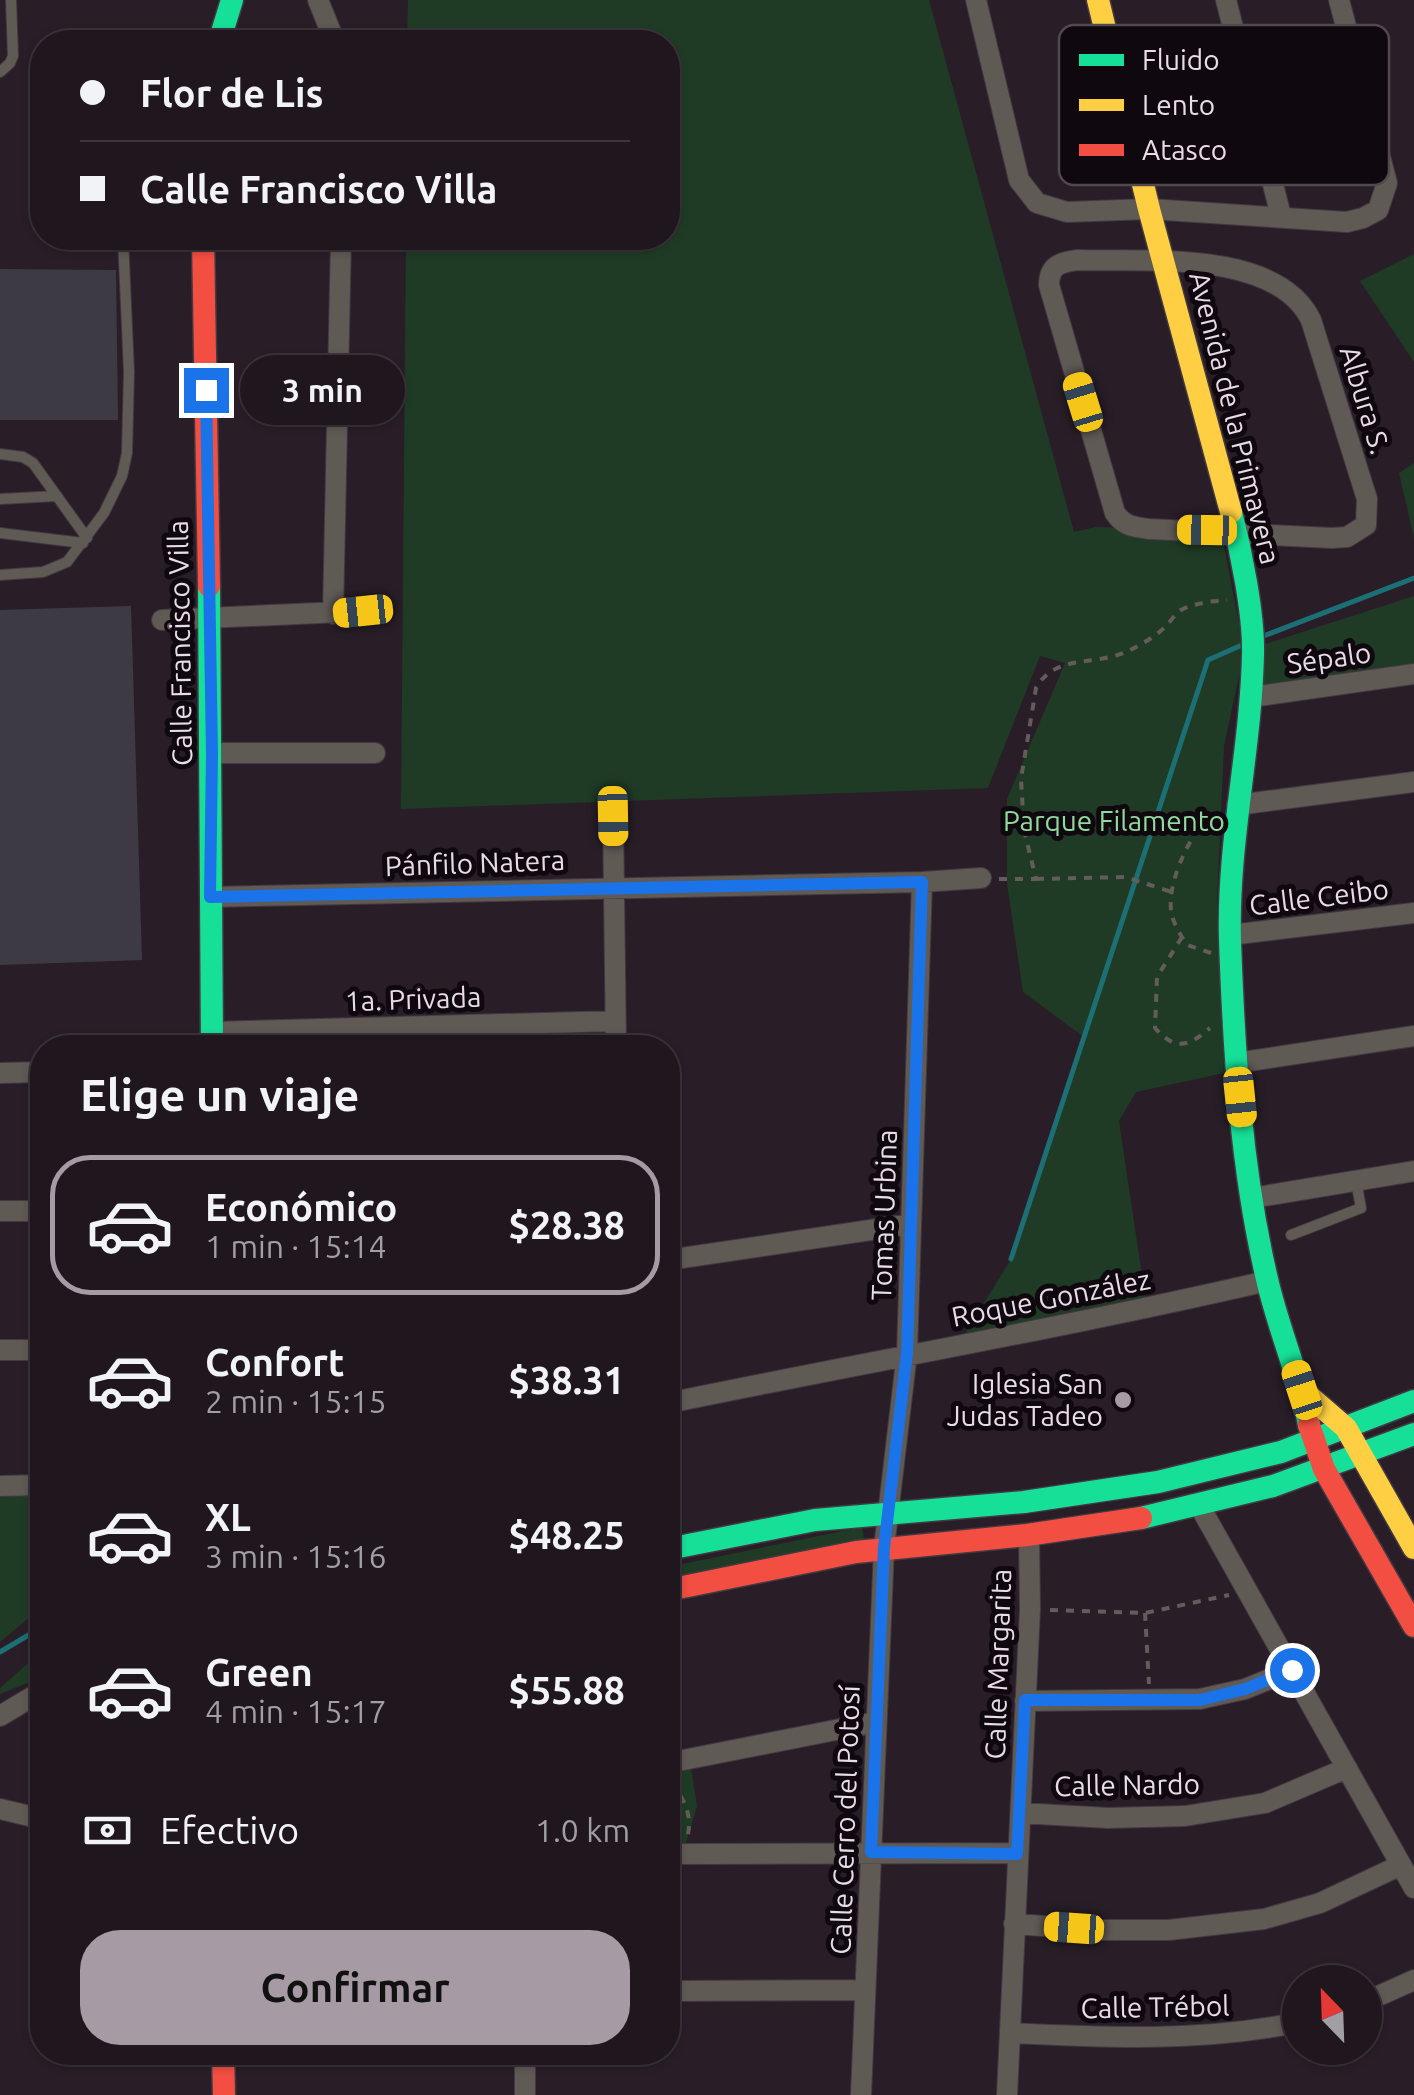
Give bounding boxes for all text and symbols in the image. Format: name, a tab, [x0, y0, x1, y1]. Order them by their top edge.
legend	[1059, 25, 1389, 185]
text: Fluido	[1142, 44, 1220, 75]
text: Flor de Lis	[140, 72, 323, 114]
text: Lento	[1142, 89, 1215, 120]
text: Atasco	[1142, 134, 1227, 165]
text: Calle Francisco Villa	[140, 168, 497, 210]
street label: Avenida de la Primavera	[1184, 269, 1287, 567]
street label: Albura S.	[1334, 342, 1397, 458]
callout: 3 min	[241, 355, 406, 425]
route end	[184, 368, 229, 413]
car	[1060, 369, 1106, 435]
text: 3 min	[282, 372, 363, 408]
car	[1177, 514, 1237, 546]
street label: Calle Francisco Villa	[162, 520, 197, 766]
car	[332, 593, 394, 629]
street label: Sépalo	[1285, 636, 1373, 679]
car	[597, 786, 629, 846]
park label: Parque Filamento	[1003, 805, 1225, 836]
street label: Pánfilo Natera	[384, 844, 566, 881]
street label: Calle Ceibo	[1247, 873, 1390, 920]
street label: 1a. Privada	[344, 981, 482, 1016]
car	[1222, 1066, 1258, 1128]
text: Elige un viaje	[80, 1069, 360, 1120]
street label: Tomas Urbina	[865, 1129, 902, 1301]
icon: car	[85, 1180, 175, 1270]
text: Económico	[205, 1186, 397, 1228]
text: $28.38	[508, 1204, 625, 1246]
text: 1 min · 15:14	[205, 1228, 387, 1264]
street label: Roque González	[949, 1263, 1153, 1332]
icon: car	[85, 1335, 175, 1425]
text: Confort	[205, 1341, 344, 1383]
car	[1278, 1357, 1326, 1423]
text: $38.31	[508, 1359, 625, 1401]
place label: Iglesia San Judas Tadeo	[947, 1368, 1103, 1431]
text: 2 min · 15:15	[205, 1383, 387, 1419]
marker: Iglesia San Judas Tadeo	[1112, 1389, 1134, 1411]
icon: car	[85, 1490, 175, 1580]
text: XL	[205, 1496, 251, 1538]
text: $48.25	[508, 1514, 625, 1556]
text: 3 min · 15:16	[205, 1538, 387, 1574]
street label: Calle Margarita	[979, 1568, 1016, 1760]
icon: car	[85, 1645, 175, 1735]
route start	[1270, 1648, 1315, 1693]
text: Green	[205, 1651, 313, 1693]
text: $55.88	[508, 1669, 625, 1711]
street label: Calle Cerro del Potosí	[824, 1684, 865, 1955]
text: 4 min · 15:17	[205, 1693, 387, 1729]
street label: Calle Nardo	[1054, 1768, 1200, 1801]
icon: cash	[80, 1803, 135, 1858]
text: Efectivo	[160, 1809, 299, 1851]
text: 1.0 km	[535, 1812, 630, 1848]
car	[1043, 1911, 1105, 1945]
button: Confirmar	[80, 1930, 630, 2045]
north arrow	[1282, 1965, 1382, 2065]
map controls	[1282, 1965, 1382, 2065]
street label: Calle Trébol	[1080, 1990, 1230, 2023]

